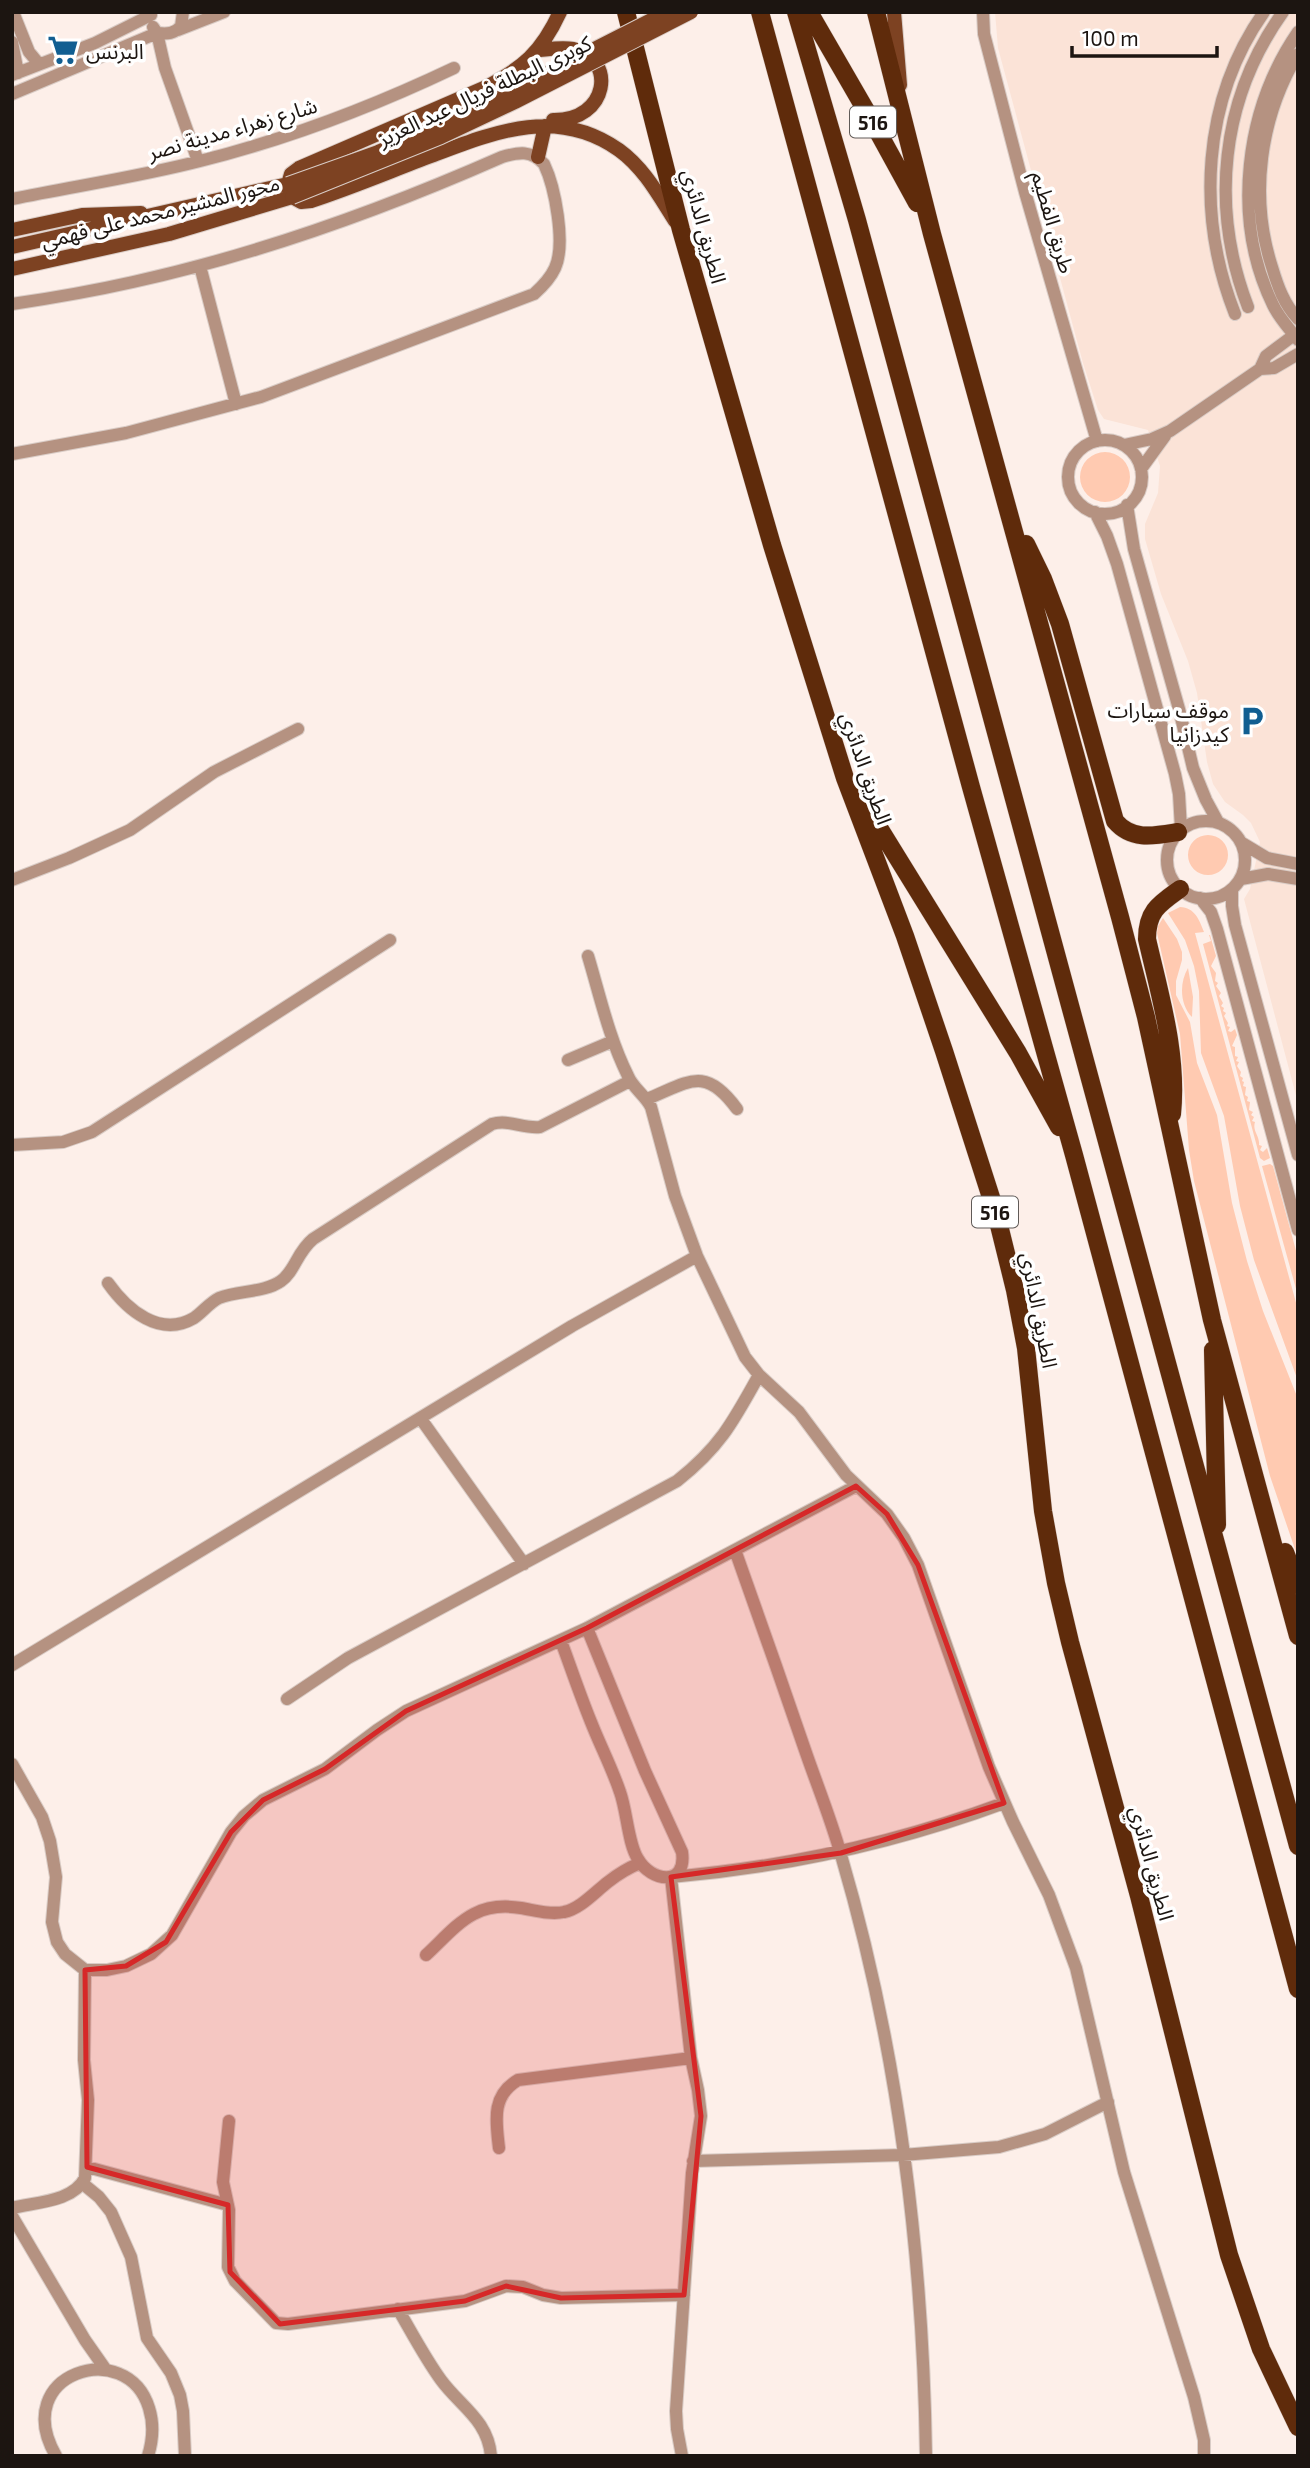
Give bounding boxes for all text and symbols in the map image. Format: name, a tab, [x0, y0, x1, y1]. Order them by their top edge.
scale bar	[1072, 14, 1217, 58]
text: 100 m	[1082, 25, 1139, 50]
street label: كوبرى البطلة فريال عبد العزيز	[372, 29, 596, 152]
supermarket icon: البرنس	[46, 33, 80, 67]
place label: البرنس	[86, 38, 144, 64]
street label: شارع زهراء مدينة نصر	[143, 92, 321, 168]
road number: 516	[850, 106, 896, 138]
street label: الطريق الدائري	[673, 166, 732, 287]
street label: طريق الفطيم	[1024, 168, 1081, 277]
street label: محور المشير محمد على فهمي	[38, 169, 283, 257]
place label: موقف سيارات كيدزانيا	[1107, 697, 1229, 747]
parking icon: موقف سيارات كيدزانيا	[1235, 704, 1269, 738]
street label: الطريق الدائري	[831, 708, 898, 829]
road number: 516	[972, 1196, 1018, 1228]
street label: الطريق الدائري	[1012, 1250, 1063, 1371]
street label: الطريق الدائري	[1121, 1803, 1180, 1924]

